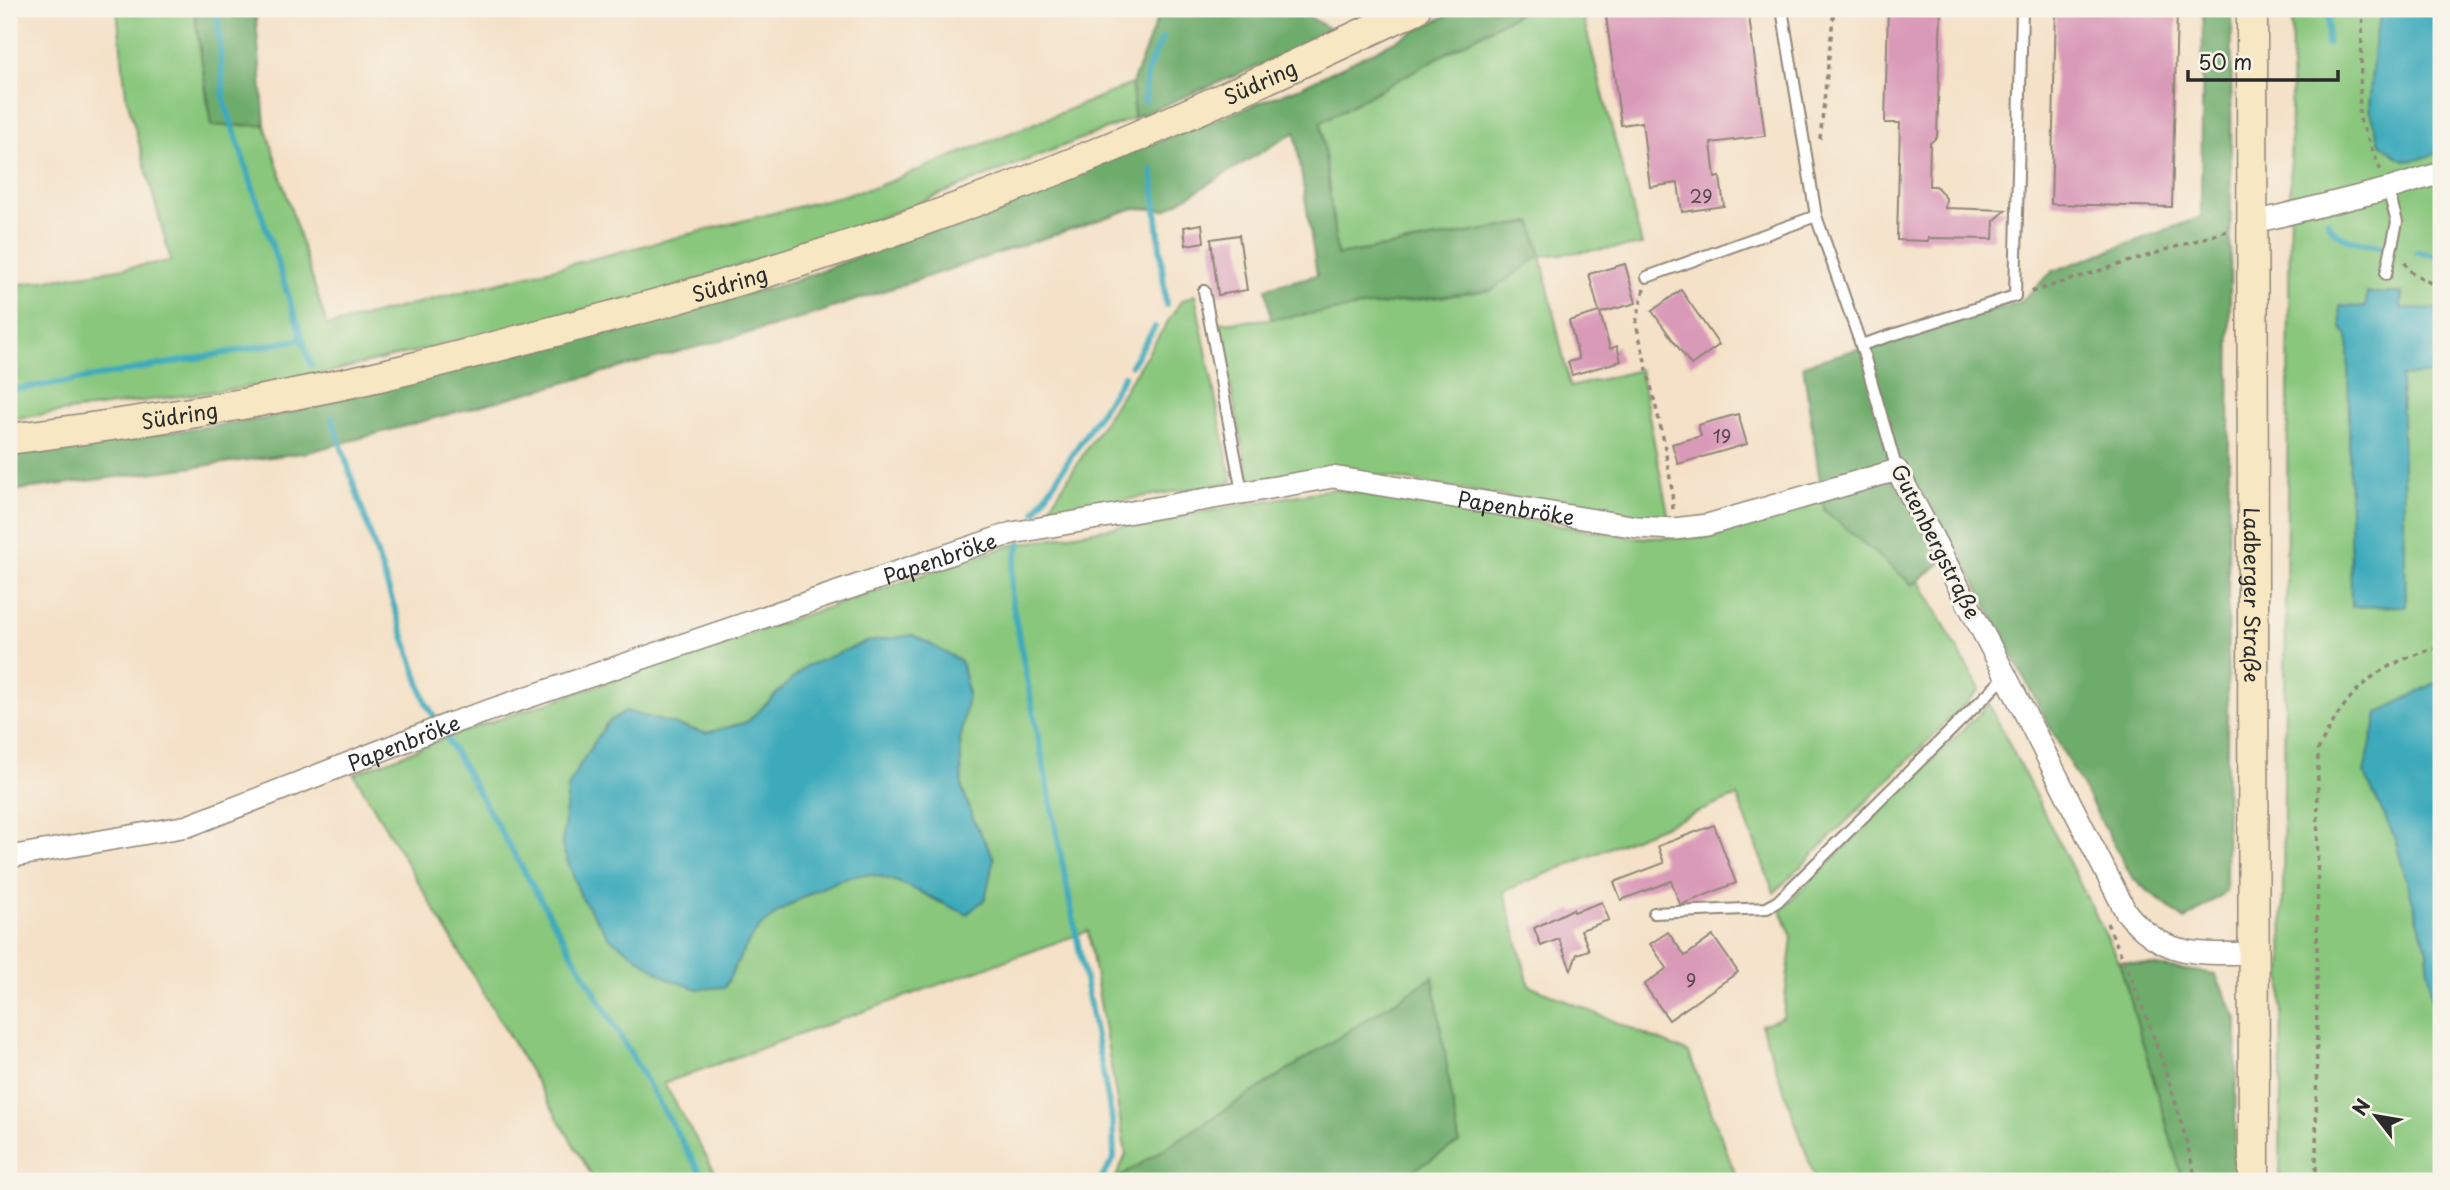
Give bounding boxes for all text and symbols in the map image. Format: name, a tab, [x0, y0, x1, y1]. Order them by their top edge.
scale bar	[2188, 38, 2338, 82]
text: 50 m	[2198, 45, 2252, 77]
street label: Südring	[1218, 51, 1302, 112]
house number: 29	[1690, 182, 1712, 209]
street label: Südring	[688, 257, 771, 309]
street label: Südring	[139, 393, 220, 437]
house number: 19	[1713, 422, 1731, 449]
street label: Gutenbergstraße	[1884, 458, 1990, 624]
street label: Papenbröke	[1455, 482, 1577, 533]
street label: Ladberger Straße	[2237, 507, 2269, 683]
street label: Papenbröke	[879, 523, 1001, 592]
street label: Papenbröke	[343, 706, 464, 778]
house number: 9	[1686, 966, 1696, 993]
north arrow	[2342, 1082, 2412, 1152]
text: N	[2345, 1093, 2376, 1120]

